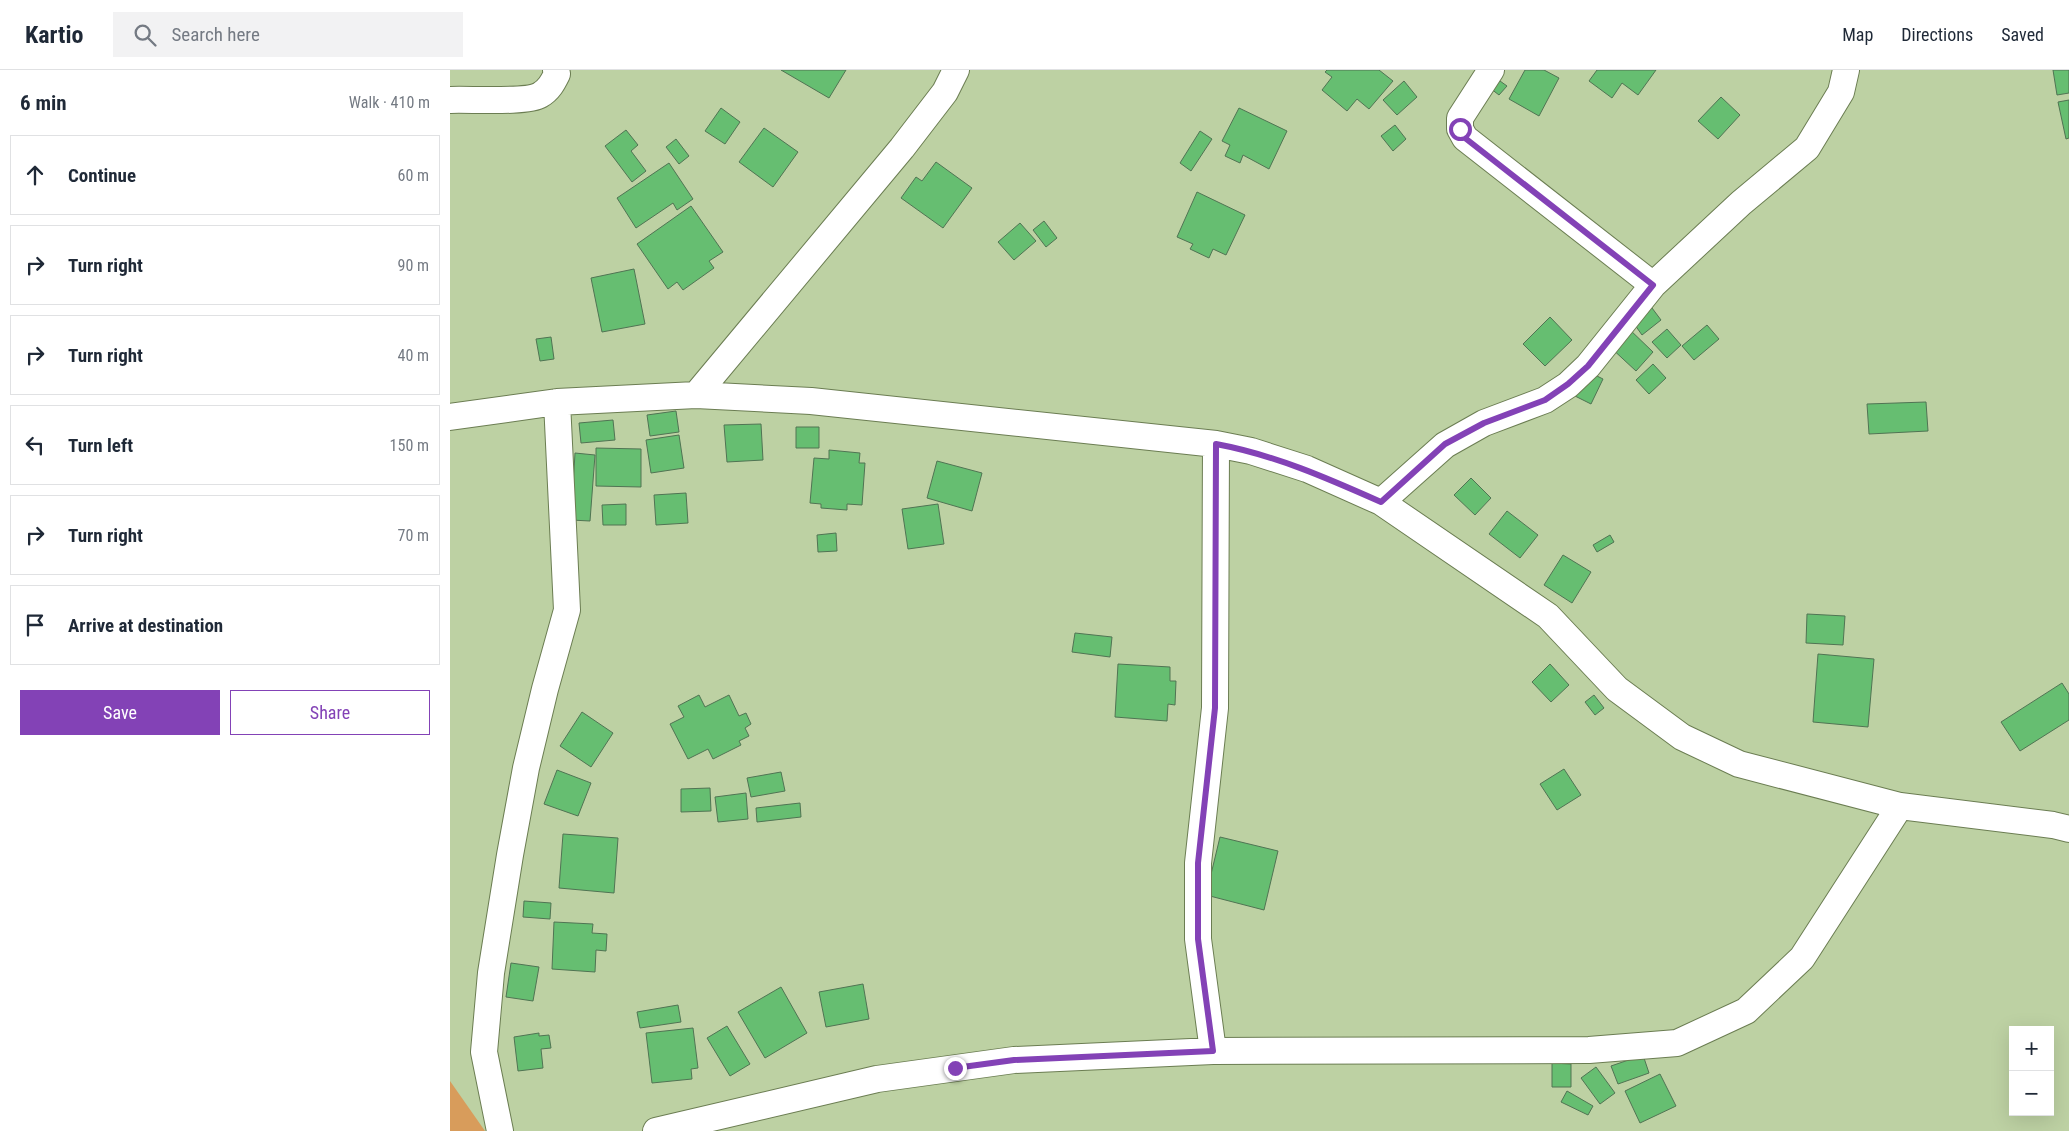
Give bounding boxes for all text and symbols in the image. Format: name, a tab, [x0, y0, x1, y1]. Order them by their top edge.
search box	[113, 12, 463, 57]
text: Kartio	[25, 21, 83, 49]
icon: search	[131, 21, 159, 49]
text: Search here	[171, 23, 260, 46]
text: Map	[1842, 24, 1873, 45]
text: Directions	[1901, 24, 1973, 45]
text: Saved	[2001, 24, 2044, 45]
text: 6 min	[20, 91, 67, 115]
text: Walk · 410 m	[349, 93, 430, 112]
route start	[1449, 118, 1472, 141]
icon: ahead	[21, 161, 49, 189]
text: Continue	[68, 164, 136, 187]
text: 60 m	[397, 166, 429, 185]
icon: right	[21, 251, 49, 279]
text: Turn right	[68, 254, 143, 277]
text: 90 m	[397, 256, 429, 275]
icon: right	[21, 341, 49, 369]
text: Turn right	[68, 344, 143, 367]
text: 40 m	[397, 346, 429, 365]
icon: left	[21, 431, 49, 459]
text: Turn left	[68, 434, 133, 457]
text: 150 m	[390, 436, 429, 455]
icon: right	[21, 521, 49, 549]
text: Turn right	[68, 524, 143, 547]
text: 70 m	[397, 526, 429, 545]
icon: arrive	[21, 611, 49, 639]
text: Arrive at destination	[68, 614, 223, 637]
button: Save	[20, 690, 220, 735]
button: Share	[230, 690, 430, 735]
map controls	[2009, 1026, 2054, 1116]
button: +	[2009, 1026, 2054, 1071]
route end	[944, 1057, 967, 1080]
button: −	[2009, 1071, 2054, 1116]

